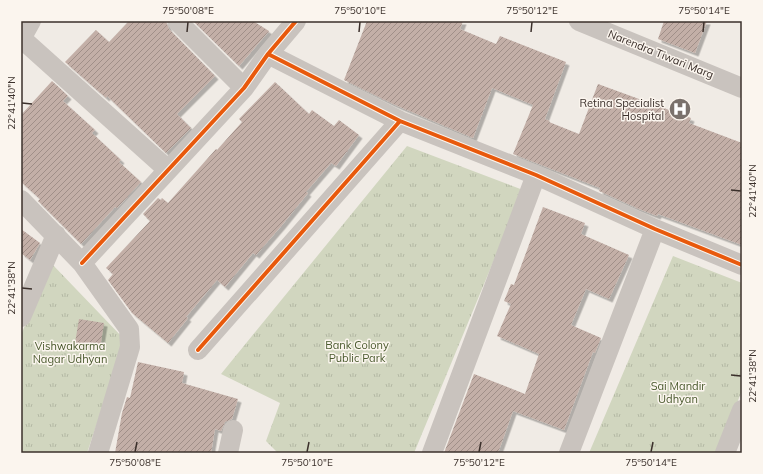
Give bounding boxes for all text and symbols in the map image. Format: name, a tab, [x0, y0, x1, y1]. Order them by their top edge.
text: 75°50'08"E	[162, 4, 214, 17]
text: 75°50'10"E	[334, 4, 386, 17]
text: 75°50'12"E	[506, 4, 558, 17]
text: 75°50'14"E	[678, 4, 730, 17]
street label: Narendra Tiwari Marg	[606, 26, 716, 82]
text: 22°41'40"N	[5, 76, 18, 130]
place label: Retina Specialist Hospital	[580, 96, 664, 123]
hospital icon: Retina Specialist Hospital	[667, 96, 693, 122]
text: 22°41'40"N	[746, 164, 759, 218]
text: 22°41'38"N	[5, 261, 18, 315]
park label: Bank Colony Public Park	[325, 338, 389, 365]
park label: Vishwakarma Nagar Udhyan	[33, 339, 107, 366]
text: 22°41'38"N	[746, 349, 759, 403]
park label: Sai Mandir Udhyan	[651, 379, 705, 406]
text: 75°50'08"E	[109, 456, 161, 469]
text: 75°50'10"E	[281, 456, 333, 469]
text: 75°50'12"E	[453, 456, 505, 469]
text: 75°50'14"E	[625, 456, 677, 469]

